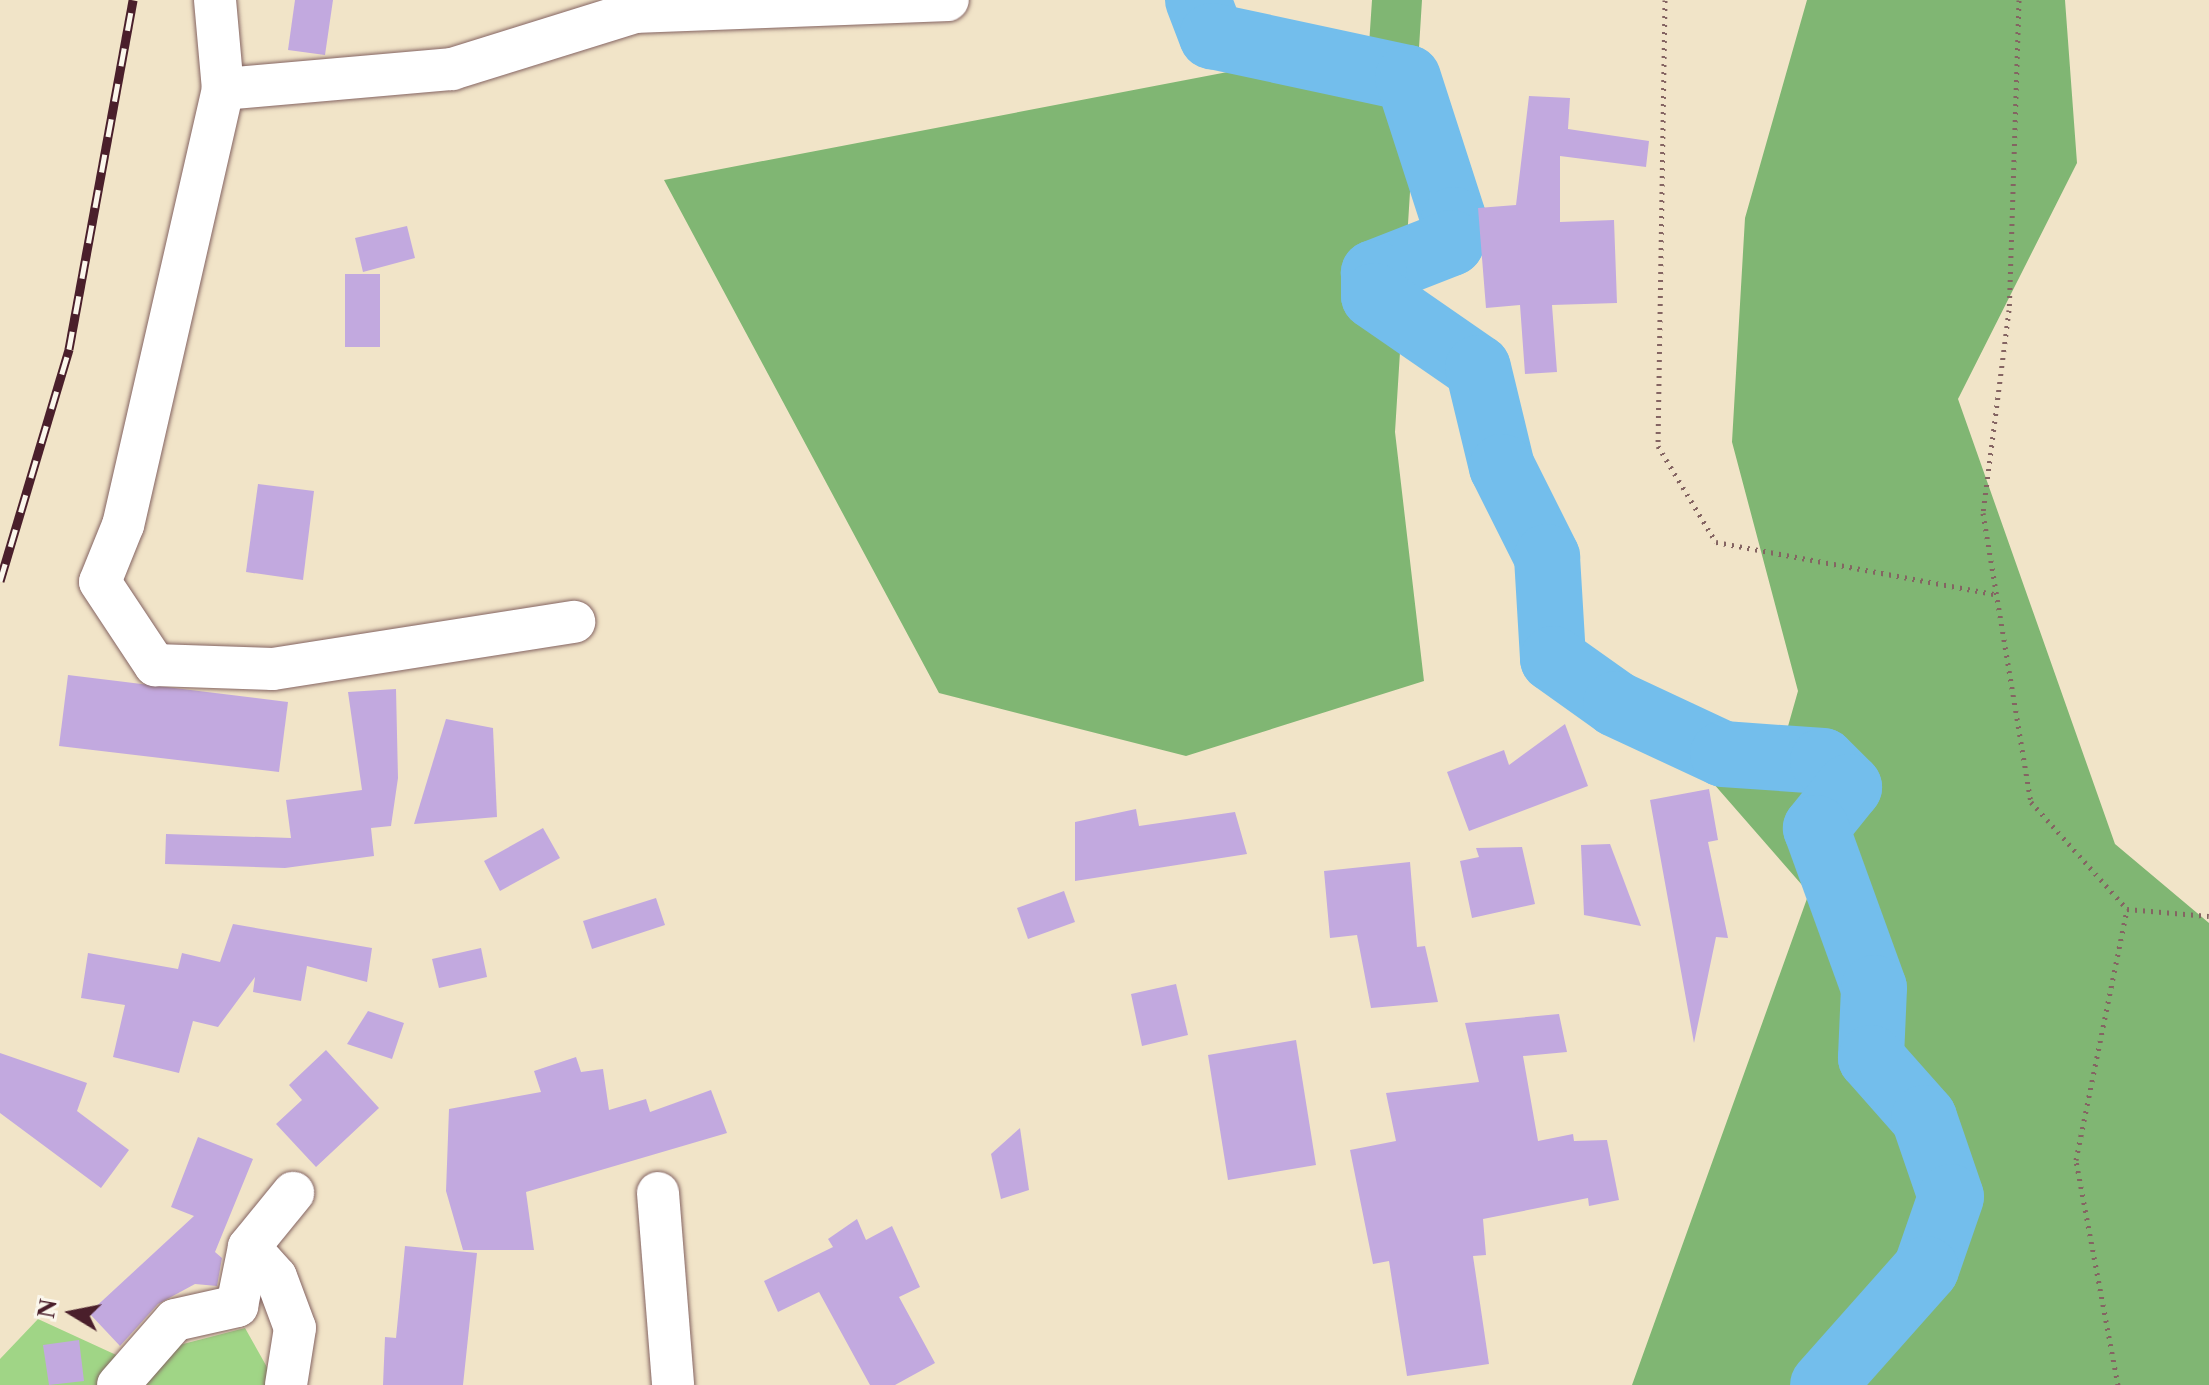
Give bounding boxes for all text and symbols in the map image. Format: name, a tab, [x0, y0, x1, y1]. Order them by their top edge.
north arrow	[32, 1273, 112, 1353]
text: N	[33, 1297, 63, 1321]

